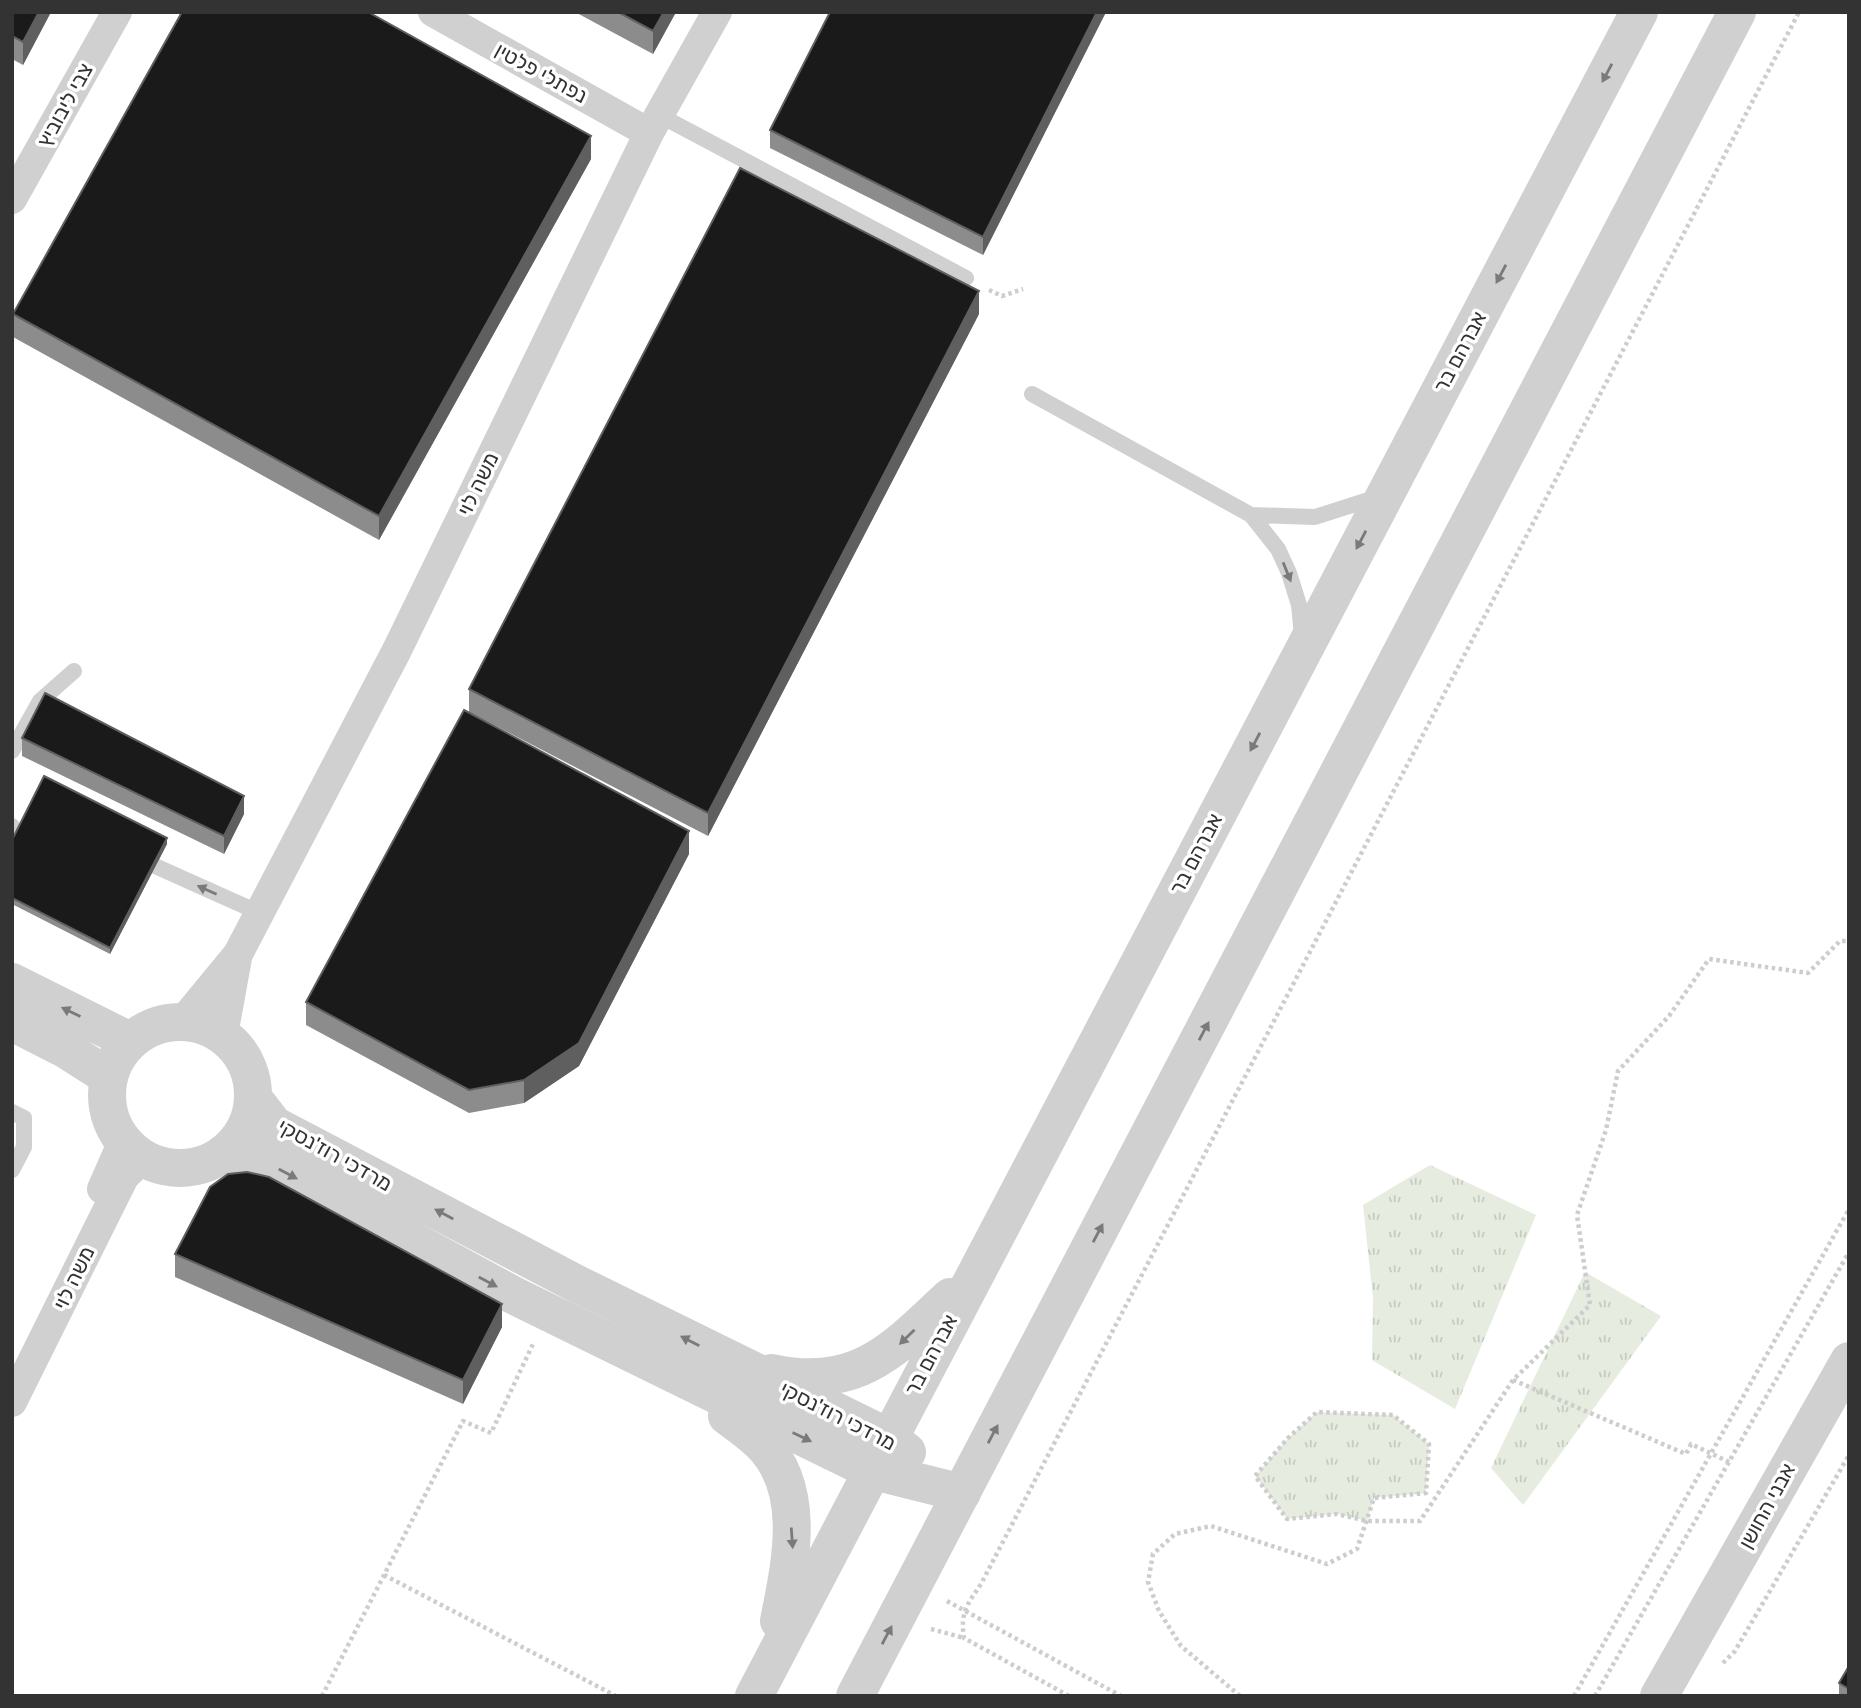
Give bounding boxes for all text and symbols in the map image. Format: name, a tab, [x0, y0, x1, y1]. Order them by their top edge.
street label: נפתלי פלטין	[491, 37, 592, 108]
street label: צבי ליבוביץ	[31, 58, 98, 151]
one-way arrow	[1602, 63, 1614, 83]
one-way arrow	[1496, 264, 1507, 284]
street label: אברהם בר	[1428, 307, 1491, 397]
street label: משה לוי	[452, 448, 504, 520]
one-way arrow	[1355, 530, 1367, 550]
one-way arrow	[1282, 562, 1293, 583]
one-way arrow	[1249, 732, 1261, 751]
street label: אברהם בר	[1164, 809, 1227, 899]
one-way arrow	[197, 884, 217, 896]
one-way arrow	[61, 1007, 81, 1018]
one-way arrow	[1198, 1021, 1210, 1041]
street label: מרדכי רוז'נסקי	[274, 1113, 397, 1196]
one-way arrow	[278, 1168, 298, 1180]
one-way arrow	[434, 1208, 454, 1220]
one-way arrow	[1092, 1222, 1104, 1242]
street label: משה לוי	[48, 1242, 100, 1314]
one-way arrow	[479, 1275, 499, 1287]
street label: אברהם בר	[899, 1310, 962, 1400]
one-way arrow	[899, 1329, 916, 1345]
one-way arrow	[680, 1335, 699, 1347]
street label: מרדכי רוז'נסקי	[776, 1376, 900, 1455]
one-way arrow	[987, 1424, 999, 1444]
one-way arrow	[792, 1431, 812, 1442]
street label: אבני החושן	[1733, 1459, 1800, 1553]
one-way arrow	[787, 1527, 798, 1549]
one-way arrow	[881, 1626, 893, 1645]

